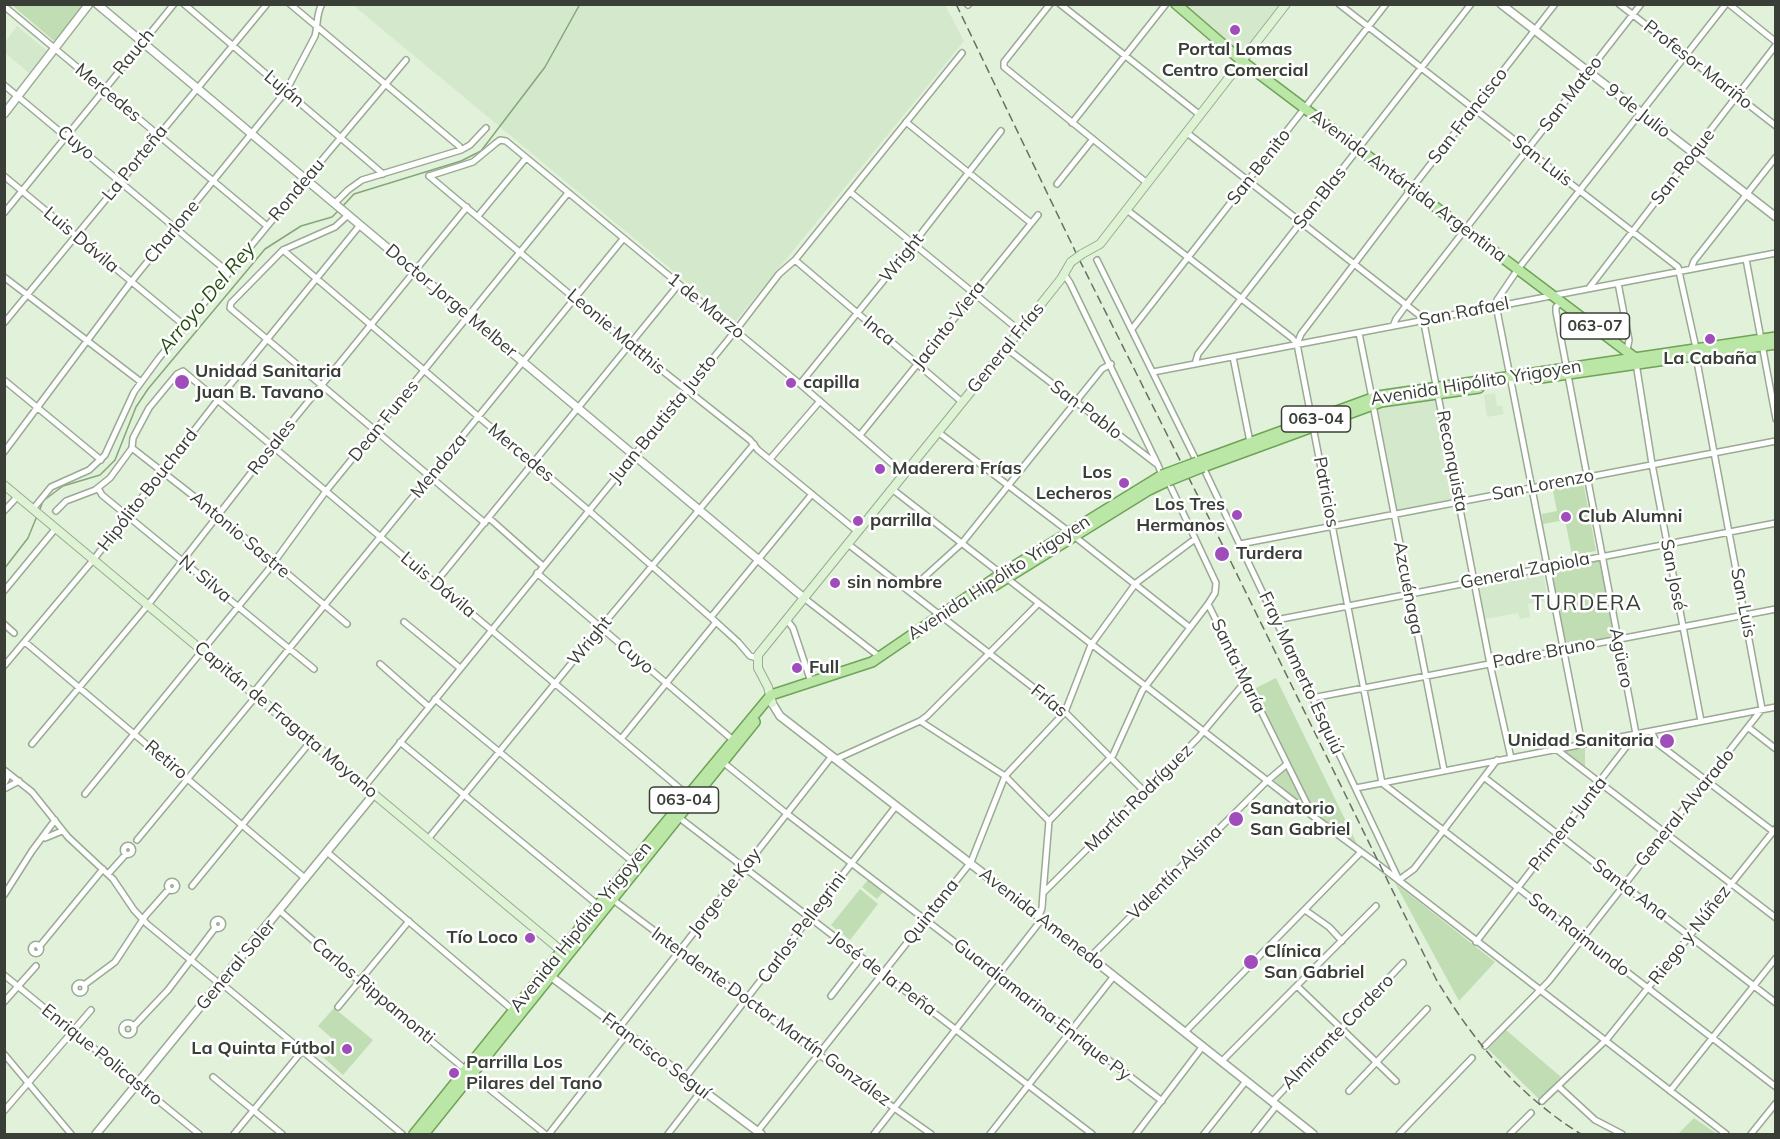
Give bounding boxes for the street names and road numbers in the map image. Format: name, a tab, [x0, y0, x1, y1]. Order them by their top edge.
street label: Profesor Mariño	[1639, 16, 1757, 114]
street label: Rauch	[109, 25, 159, 79]
street label: San Mateo	[1535, 52, 1607, 136]
street label: Mercedes	[71, 59, 145, 127]
street label: San Francisco	[1424, 64, 1512, 168]
street label: Luján	[260, 66, 308, 112]
street label: 9 de Julio	[1601, 79, 1675, 143]
street label: Avenida Antártida Argentina	[1305, 105, 1511, 267]
street label: Cuyo	[53, 121, 99, 165]
street label: La Porteña	[98, 121, 172, 205]
street label: San Benito	[1223, 125, 1295, 209]
street label: San Roque	[1647, 125, 1719, 209]
street label: San Luis	[1508, 131, 1576, 191]
street label: Rondeau	[265, 154, 329, 226]
street label: San Blas	[1289, 162, 1351, 234]
street label: Charlone	[140, 196, 204, 268]
street label: Luis Dávila	[39, 202, 123, 278]
street label: Wright	[876, 229, 928, 287]
street label: Doctor Jorge Melber	[381, 240, 521, 362]
street label: 1 de Marzo	[663, 268, 749, 344]
street label: Jacinto Viera	[908, 277, 990, 373]
street label: Leonie Matthis	[563, 285, 669, 379]
street label: San Rafael	[1417, 293, 1511, 331]
street label: General Frías	[963, 298, 1049, 398]
street label: Inca	[859, 312, 899, 350]
road number: 063-07	[1560, 313, 1630, 339]
street label: Juan Bautista Justo	[605, 351, 721, 487]
street label: Avenida Hipólito Yrigoyen	[1369, 356, 1583, 410]
street label: Dean Funes	[345, 376, 423, 466]
street label: San Pablo	[1046, 376, 1126, 444]
road number: 063-04	[1282, 406, 1350, 432]
street label: Reconquista	[1432, 408, 1472, 514]
street label: Rosales	[243, 415, 301, 479]
street label: Mercedes	[484, 419, 558, 487]
street label: Hipólito Bouchard	[94, 425, 202, 555]
street label: Mendoza	[406, 429, 472, 503]
street label: Patricios	[1309, 455, 1343, 529]
street label: San Lorenzo	[1490, 465, 1596, 505]
street label: Antonio Sastre	[186, 487, 294, 583]
street label: Avenida Hipólito Yrigoyen	[904, 511, 1094, 645]
street label: San José	[1656, 538, 1690, 612]
street label: Azcuénaga	[1388, 540, 1428, 636]
street label: Luis Dávila	[396, 547, 480, 623]
street label: General Zapiola	[1458, 548, 1592, 594]
street label: N. Silva	[174, 551, 236, 607]
street label: San Luis	[1726, 566, 1760, 640]
street label: Fray Mamerto Esquiú	[1254, 588, 1348, 758]
street label: Wright	[564, 612, 616, 670]
street label: Santa María	[1206, 615, 1270, 717]
street label: Agüero	[1605, 626, 1637, 690]
street label: Padre Bruno	[1491, 632, 1597, 674]
street label: Cuyo	[612, 635, 658, 679]
street label: Capitán de Fragata Moyano	[190, 637, 382, 803]
street label: Frías	[1026, 680, 1072, 722]
street label: Retiro	[140, 736, 192, 784]
street label: Martín Rodríguez	[1081, 740, 1197, 856]
street label: General Alvarado	[1631, 745, 1739, 871]
street label: Primera Junta	[1524, 772, 1612, 876]
road number: 063-04	[650, 787, 718, 813]
street label: Valentín Alsina	[1123, 821, 1227, 925]
street label: Avenida Hipólito Yrigoyen	[506, 837, 656, 1017]
street label: Jorge de Kay	[684, 844, 766, 940]
street label: Santa Ana	[1588, 855, 1672, 925]
street label: Avenida Amenedo	[975, 863, 1109, 975]
street label: Carlos Pellegrini	[753, 868, 851, 988]
street label: Quintana	[899, 875, 963, 949]
street label: Riego y Núñez	[1645, 881, 1735, 989]
street label: San Raimundo	[1524, 889, 1634, 981]
street label: General Soler	[192, 915, 280, 1015]
street label: Intendente Doctor Martín González	[647, 923, 895, 1111]
street label: José de la Peña	[826, 927, 940, 1021]
street label: Carlos Rippamonti	[307, 933, 439, 1049]
street label: Guardiamarina Enrique Py	[949, 934, 1135, 1086]
street label: Almirante Cordero	[1278, 970, 1398, 1094]
street label: Enrique Policastro	[37, 1000, 167, 1110]
street label: Francisco Seguí	[598, 1008, 714, 1104]

